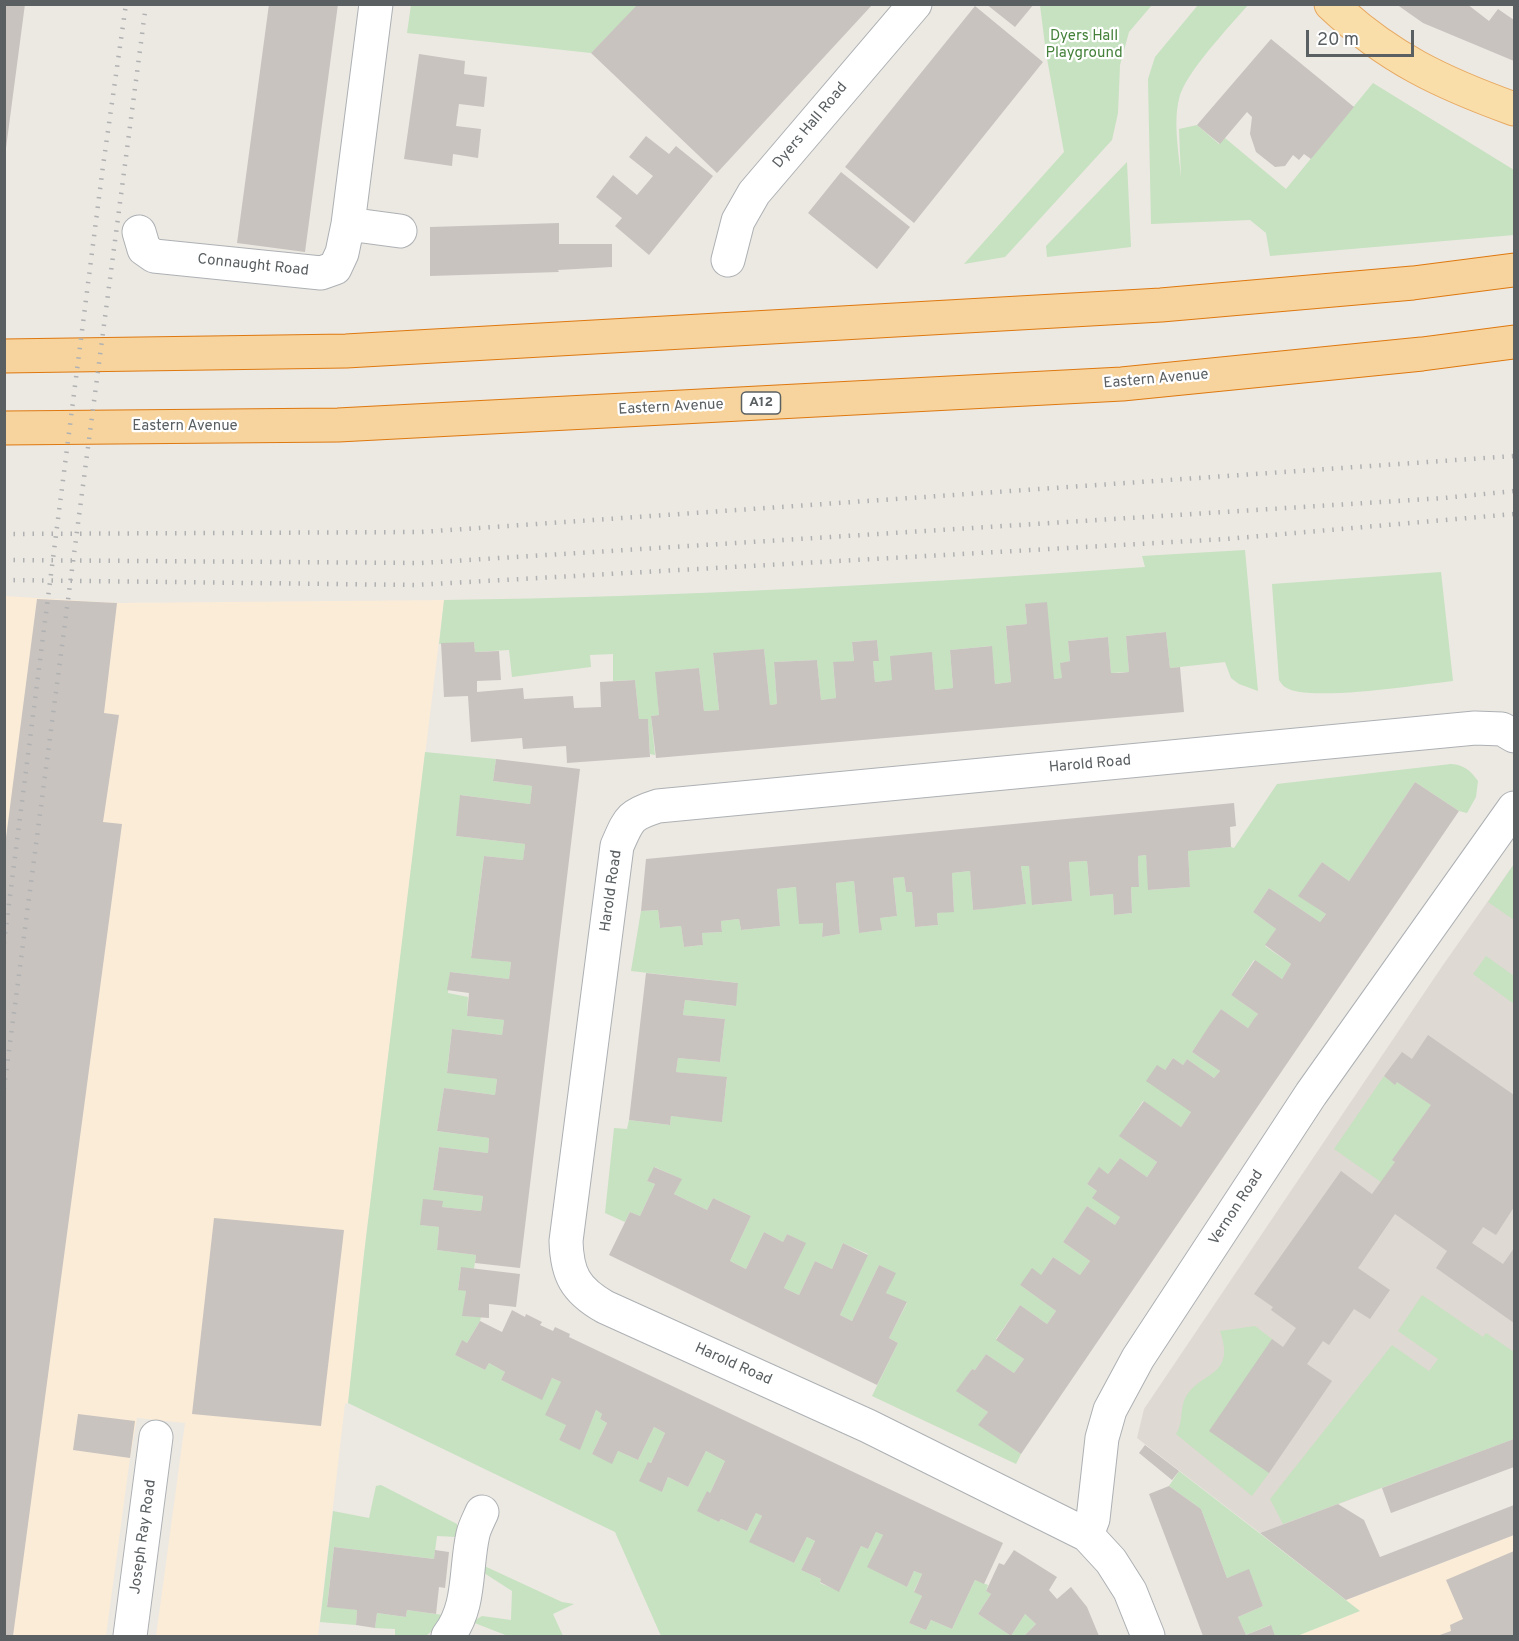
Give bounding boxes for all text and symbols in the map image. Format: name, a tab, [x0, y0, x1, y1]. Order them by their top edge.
scale bar	[1309, 18, 1417, 56]
park label: Dyers Hall Playground	[1045, 28, 1123, 63]
text: 20 m	[1317, 29, 1359, 52]
street label: Dyers Hall Road	[770, 79, 852, 173]
street label: Connaught Road	[196, 251, 310, 281]
street label: Eastern Avenue	[1103, 366, 1209, 394]
road number: A12	[742, 392, 780, 414]
street label: Eastern Avenue	[618, 396, 724, 420]
street label: Eastern Avenue	[132, 418, 238, 436]
street label: Harold Road	[1048, 752, 1132, 778]
street label: Harold Road	[597, 849, 627, 933]
street label: Vernon Road	[1206, 1167, 1268, 1249]
street label: Harold Road	[692, 1340, 774, 1390]
street label: Joseph Ray Road	[127, 1478, 161, 1596]

